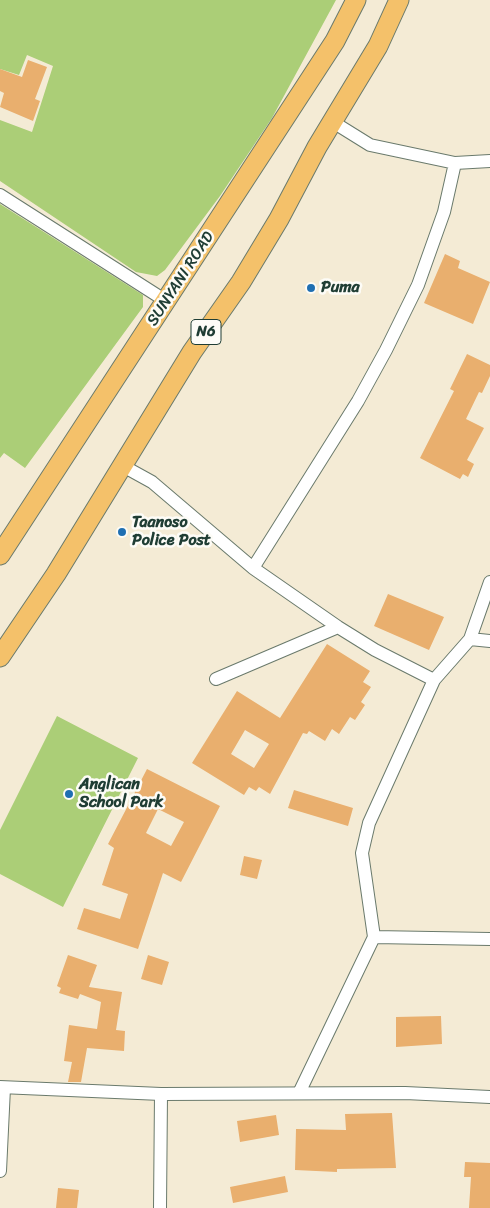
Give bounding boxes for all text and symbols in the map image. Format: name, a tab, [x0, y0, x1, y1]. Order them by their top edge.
street label: SUNYANI ROAD	[143, 228, 219, 330]
place label: Puma	[321, 278, 360, 298]
marker: Puma	[305, 282, 317, 294]
road number: N6	[191, 320, 221, 344]
place label: Taanoso Police Post	[132, 513, 211, 551]
marker: Taanoso Police Post	[116, 526, 128, 538]
place label: Anglican School Park	[79, 775, 163, 813]
marker: Anglican School Park	[63, 788, 75, 800]

